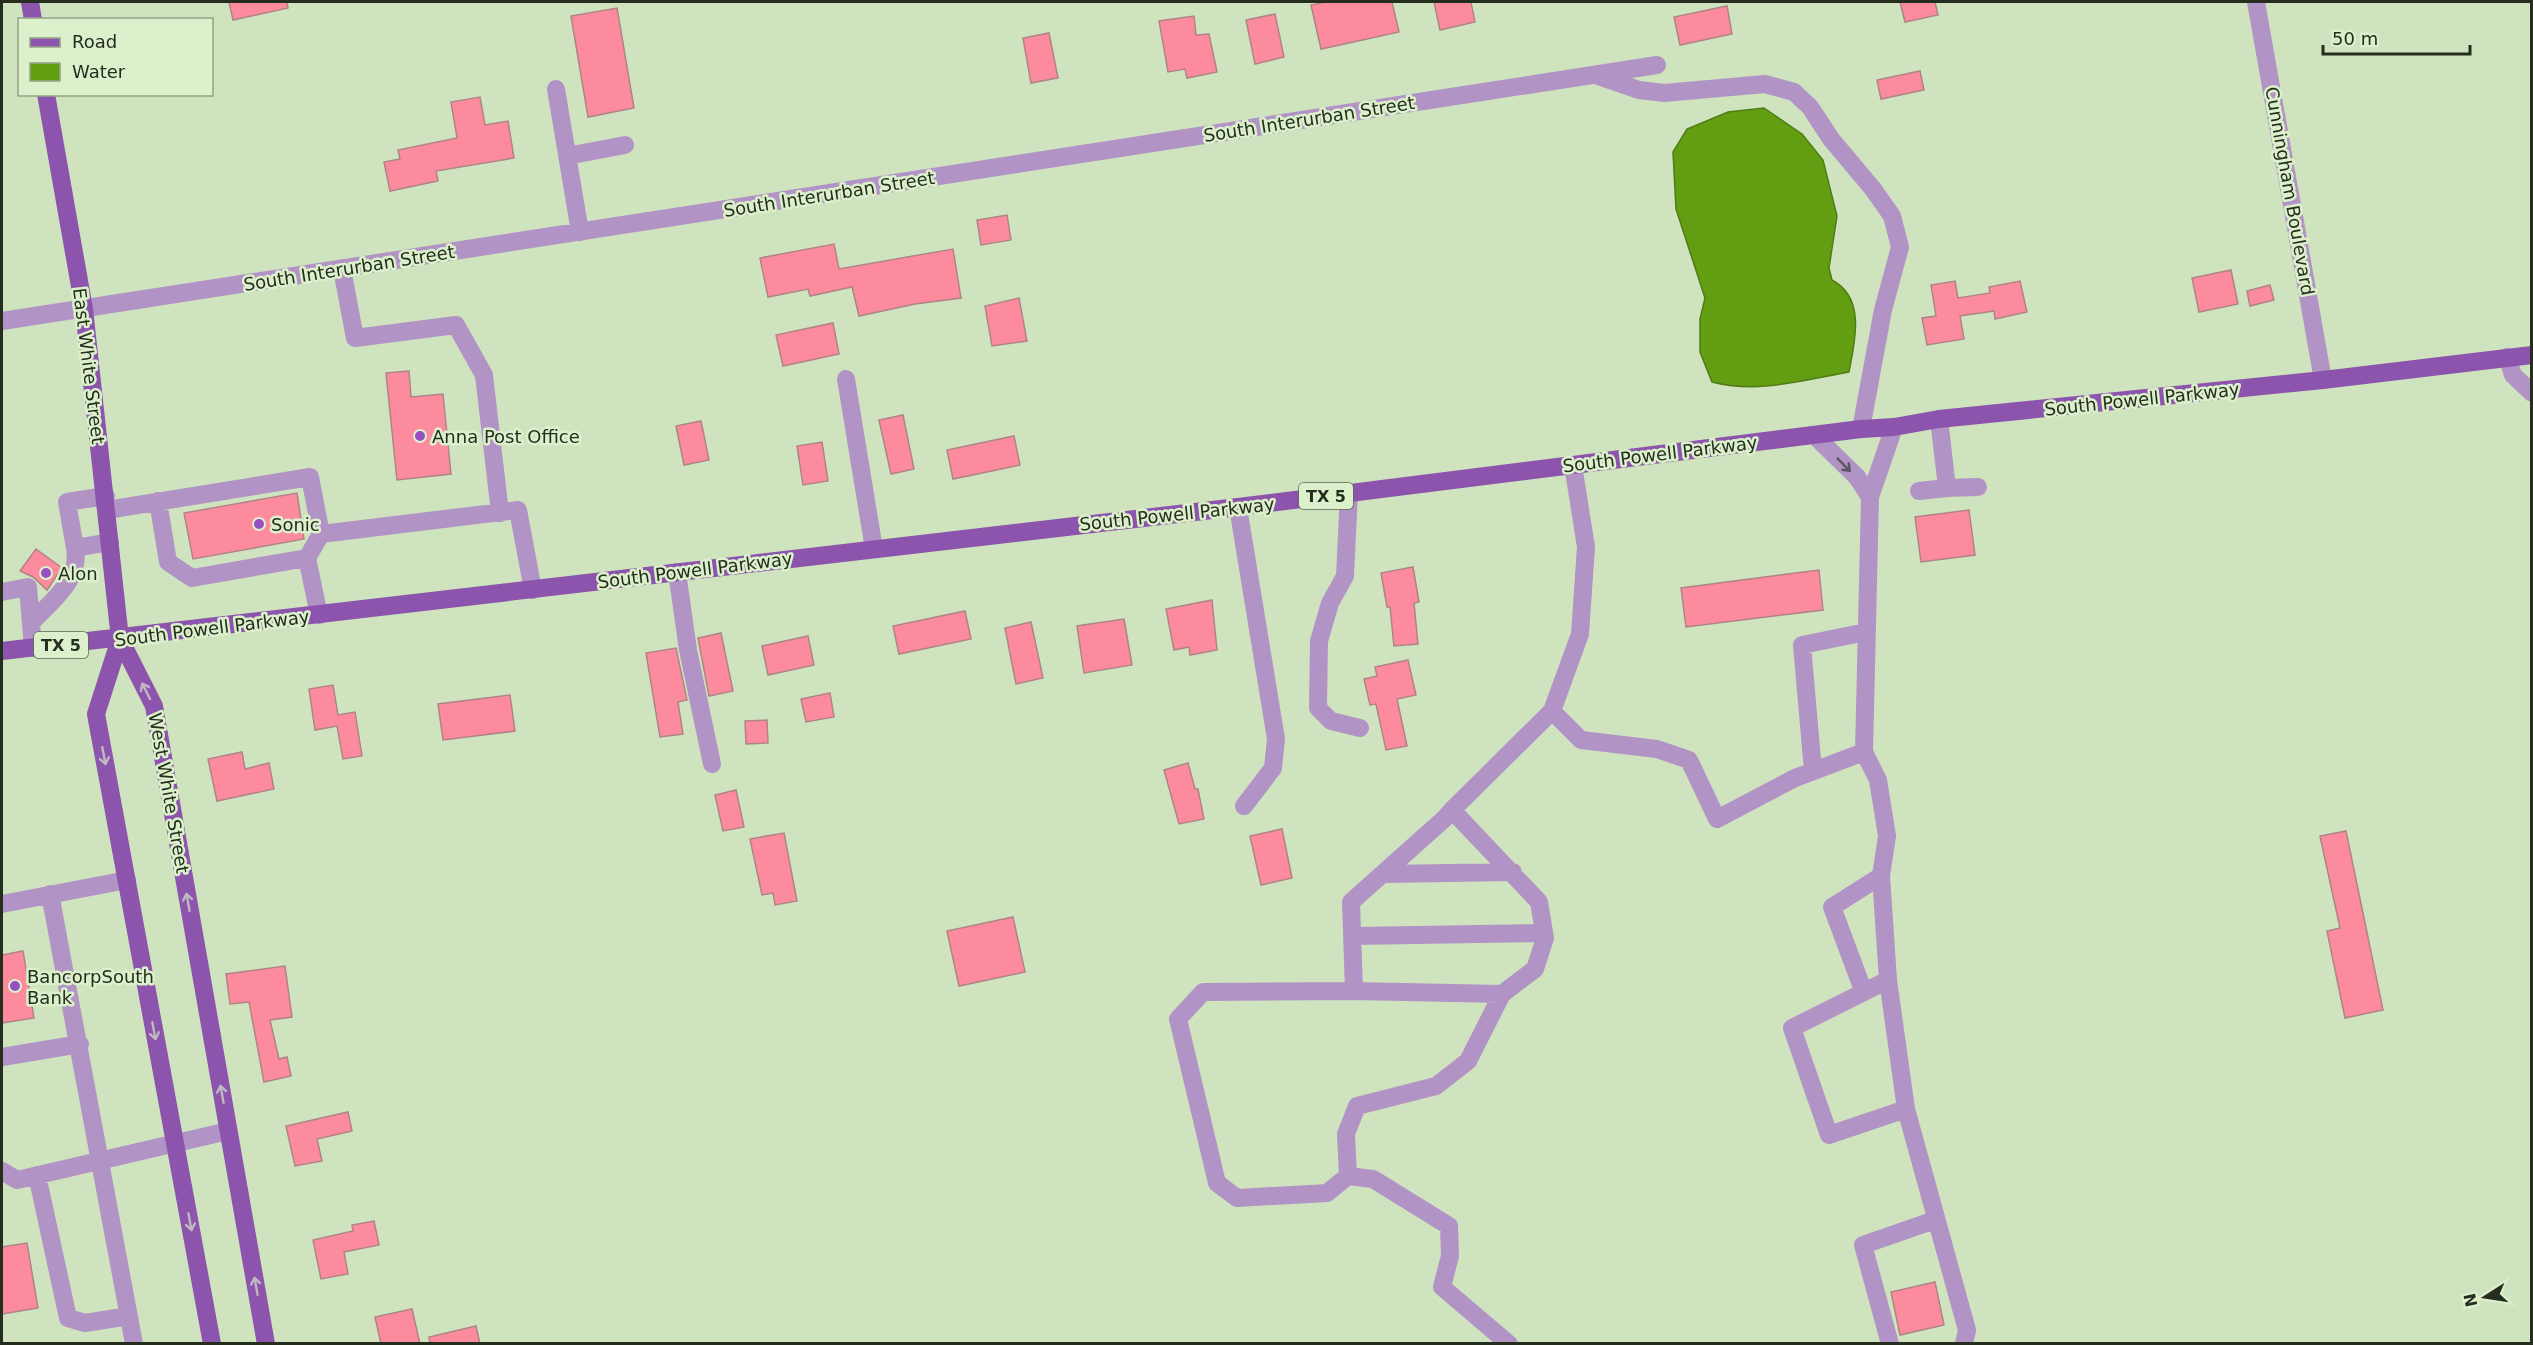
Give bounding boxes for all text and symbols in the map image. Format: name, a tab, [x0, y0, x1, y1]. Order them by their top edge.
legend	[18, 18, 213, 96]
scale bar	[2323, 18, 2470, 56]
text: 50 m	[2332, 28, 2378, 49]
text: Road	[72, 31, 117, 52]
text: Water	[72, 61, 126, 82]
street label: Cunningham Boulevard	[2261, 85, 2319, 297]
street label: South Interurban Street	[1202, 92, 1416, 146]
street label: South Interurban Street	[722, 167, 936, 221]
street label: South Interurban Street	[242, 241, 456, 295]
street label: East White Street	[69, 287, 109, 445]
street label: South Powell Parkway	[2043, 378, 2241, 420]
place label: Anna Post Office	[432, 426, 580, 447]
marker: Anna Post Office	[413, 429, 427, 443]
street label: South Powell Parkway	[1561, 432, 1759, 476]
one-way arrow	[1836, 457, 1851, 472]
road number: TX 5	[1299, 483, 1353, 509]
street label: South Powell Parkway	[1078, 493, 1276, 535]
place label: Sonic	[271, 514, 320, 535]
marker: Sonic	[252, 517, 266, 531]
street label: South Powell Parkway	[596, 548, 794, 592]
place label: Alon	[58, 563, 98, 584]
marker: Alon	[39, 566, 53, 580]
street label: South Powell Parkway	[113, 606, 311, 650]
road number: TX 5	[34, 632, 88, 658]
one-way arrow	[140, 682, 151, 700]
street label: West White Street	[145, 711, 193, 875]
one-way arrow	[99, 746, 110, 765]
one-way arrow	[182, 892, 193, 912]
place label: BancorpSouth Bank	[27, 966, 154, 1008]
marker: BancorpSouth Bank	[8, 979, 22, 993]
one-way arrow	[149, 1020, 160, 1040]
one-way arrow	[216, 1085, 227, 1104]
one-way arrow	[185, 1212, 196, 1232]
north arrow	[2455, 1267, 2515, 1327]
one-way arrow	[250, 1277, 261, 1296]
text: N	[2460, 1291, 2482, 1309]

